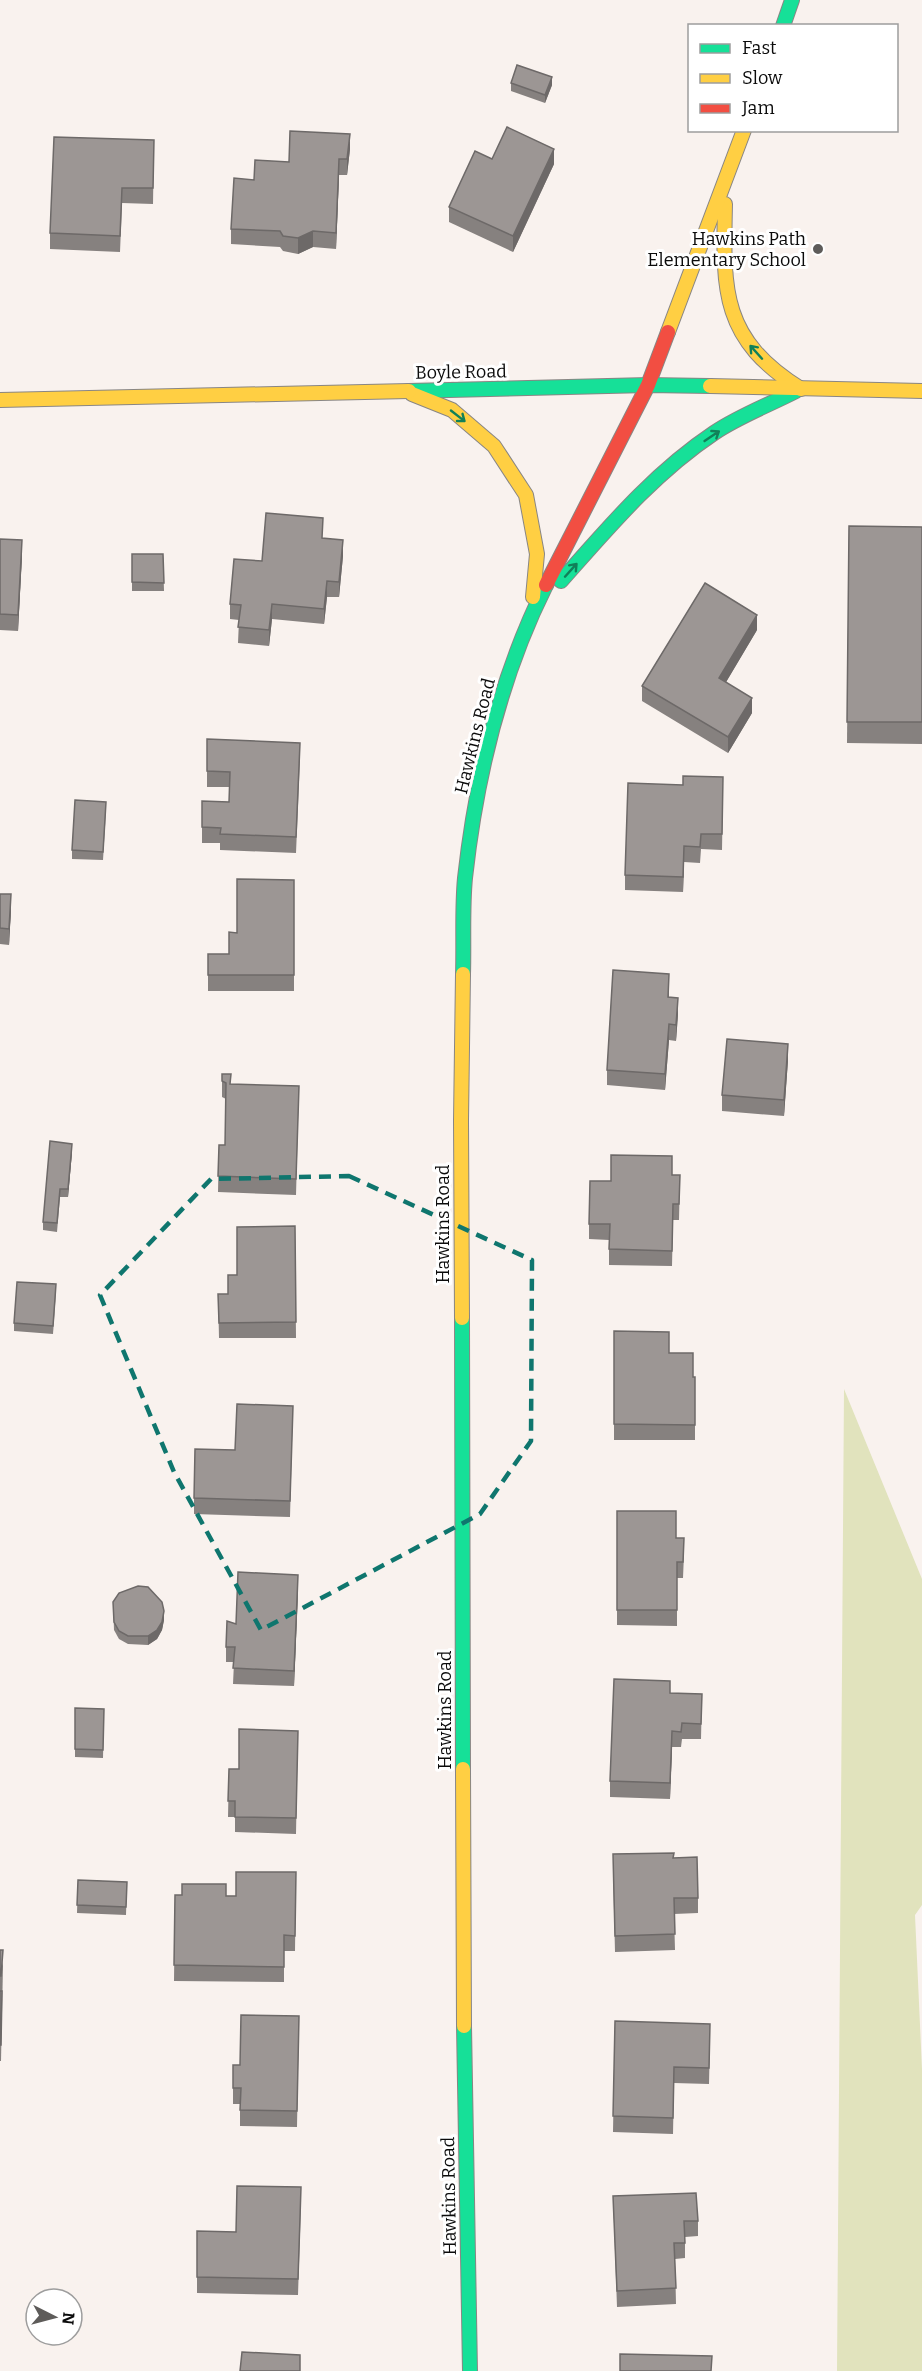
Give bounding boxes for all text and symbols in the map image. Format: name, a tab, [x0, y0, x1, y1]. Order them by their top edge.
legend	[688, 24, 898, 132]
text: Fast	[742, 37, 777, 59]
text: Slow	[742, 67, 783, 89]
text: Jam	[741, 97, 775, 119]
place label: Hawkins Path Elementary School	[647, 228, 806, 271]
marker: Hawkins Path Elementary School	[811, 242, 825, 256]
one-way arrow	[749, 345, 763, 360]
street label: Boyle Road	[415, 360, 507, 384]
one-way arrow	[449, 409, 465, 422]
one-way arrow	[703, 429, 720, 442]
one-way arrow	[564, 562, 578, 577]
street label: Hawkins Road	[450, 675, 500, 796]
street label: Hawkins Road	[432, 1164, 454, 1283]
street label: Hawkins Road	[434, 1650, 456, 1769]
street label: Hawkins Road	[437, 2136, 461, 2256]
north arrow	[24, 2287, 84, 2347]
text: N	[58, 2311, 79, 2326]

